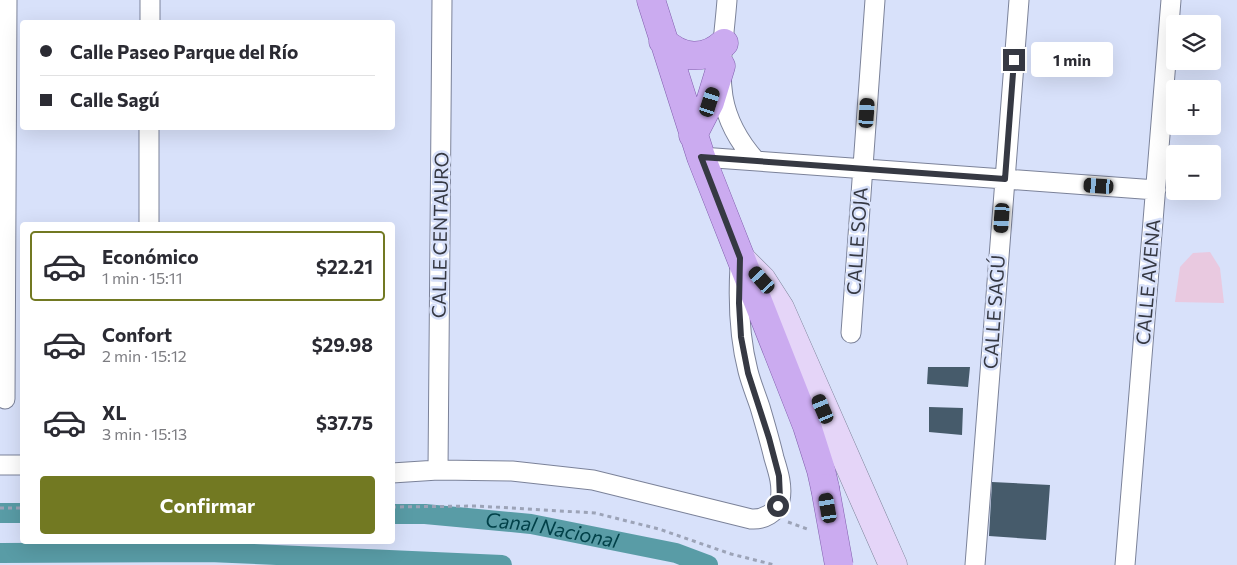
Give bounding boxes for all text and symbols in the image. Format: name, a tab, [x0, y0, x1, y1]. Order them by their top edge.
map controls	[1166, 15, 1221, 200]
button: layers	[1166, 15, 1221, 70]
text: Calle Paseo Parque del Río	[70, 40, 298, 63]
callout: 1 min	[1032, 42, 1114, 78]
route end	[1003, 49, 1025, 71]
text: 1 min	[1053, 50, 1091, 69]
button: +	[1166, 80, 1221, 135]
car	[698, 85, 721, 119]
text: Calle Sagú	[70, 88, 160, 111]
car	[858, 98, 875, 128]
button: −	[1166, 145, 1221, 200]
street label: CALLE CENTAURO	[427, 152, 452, 318]
car	[1083, 177, 1114, 195]
street label: CALLE SOJA	[841, 186, 872, 296]
car	[993, 203, 1010, 233]
street label: CALLE AVENA	[1131, 218, 1164, 346]
icon: car	[42, 244, 87, 289]
text: Económico	[102, 245, 199, 268]
street label: CALLE SAGÚ	[977, 254, 1009, 370]
text: $22.21	[316, 255, 373, 278]
car	[746, 264, 777, 296]
text: 1 min · 15:11	[102, 268, 183, 287]
icon: car	[42, 322, 87, 367]
text: Confort	[102, 323, 172, 346]
text: $29.98	[312, 333, 373, 356]
text: 2 min · 15:12	[102, 346, 187, 365]
car	[810, 392, 835, 426]
icon: car	[42, 400, 87, 445]
text: XL	[102, 401, 127, 424]
text: $37.75	[316, 411, 373, 434]
text: 3 min · 15:13	[102, 424, 187, 443]
button: Confirmar	[40, 476, 375, 534]
car	[818, 492, 837, 524]
route start	[767, 495, 789, 517]
water label: Canal Nacional	[484, 507, 622, 552]

